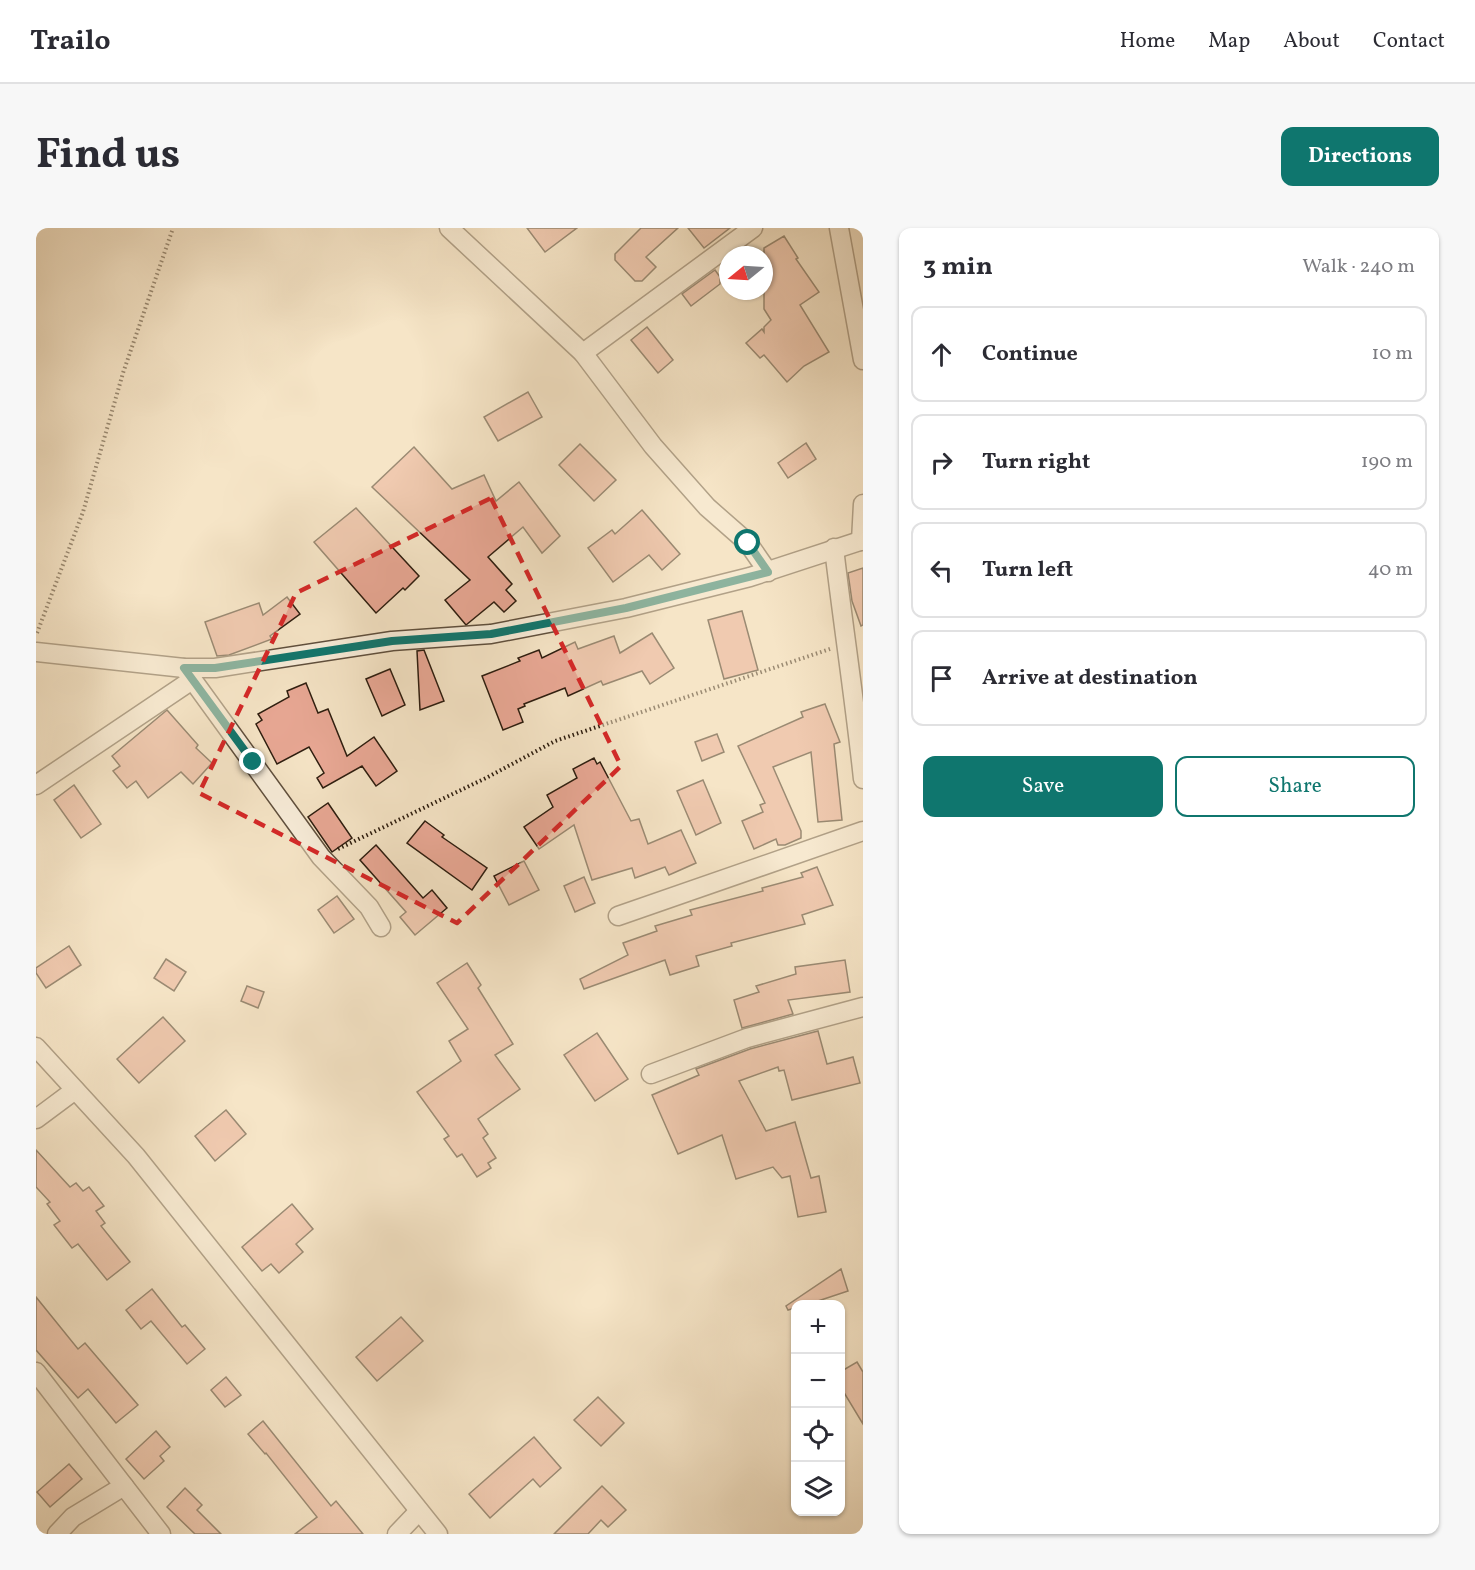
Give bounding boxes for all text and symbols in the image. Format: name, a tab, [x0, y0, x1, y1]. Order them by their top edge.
text: Trailo	[30, 22, 111, 61]
text: Home	[1120, 27, 1175, 56]
text: Map	[1208, 27, 1250, 56]
text: About	[1283, 27, 1340, 56]
text: Contact	[1373, 27, 1445, 56]
text: Find us	[36, 127, 180, 186]
button: Directions	[1281, 127, 1439, 186]
north arrow	[719, 246, 773, 300]
text: 3 min	[923, 249, 993, 285]
text: Walk · 240 m	[1302, 253, 1415, 281]
icon: ahead	[925, 338, 958, 371]
text: Continue	[982, 339, 1078, 370]
text: 10 m	[1372, 340, 1413, 368]
icon: right	[925, 446, 958, 479]
text: Turn right	[982, 447, 1090, 478]
text: 190 m	[1361, 448, 1413, 476]
route start	[734, 529, 760, 555]
icon: left	[925, 554, 958, 587]
text: Turn left	[982, 555, 1073, 586]
text: 40 m	[1368, 556, 1413, 584]
icon: arrive	[925, 662, 958, 695]
text: Arrive at destination	[982, 663, 1198, 694]
route end	[239, 748, 265, 774]
button: Save	[923, 756, 1163, 817]
button: Share	[1175, 756, 1415, 817]
map controls	[791, 1300, 845, 1516]
button: +	[791, 1300, 845, 1354]
button: −	[791, 1354, 845, 1408]
button: locate	[791, 1408, 845, 1462]
button: layers	[791, 1462, 845, 1516]

